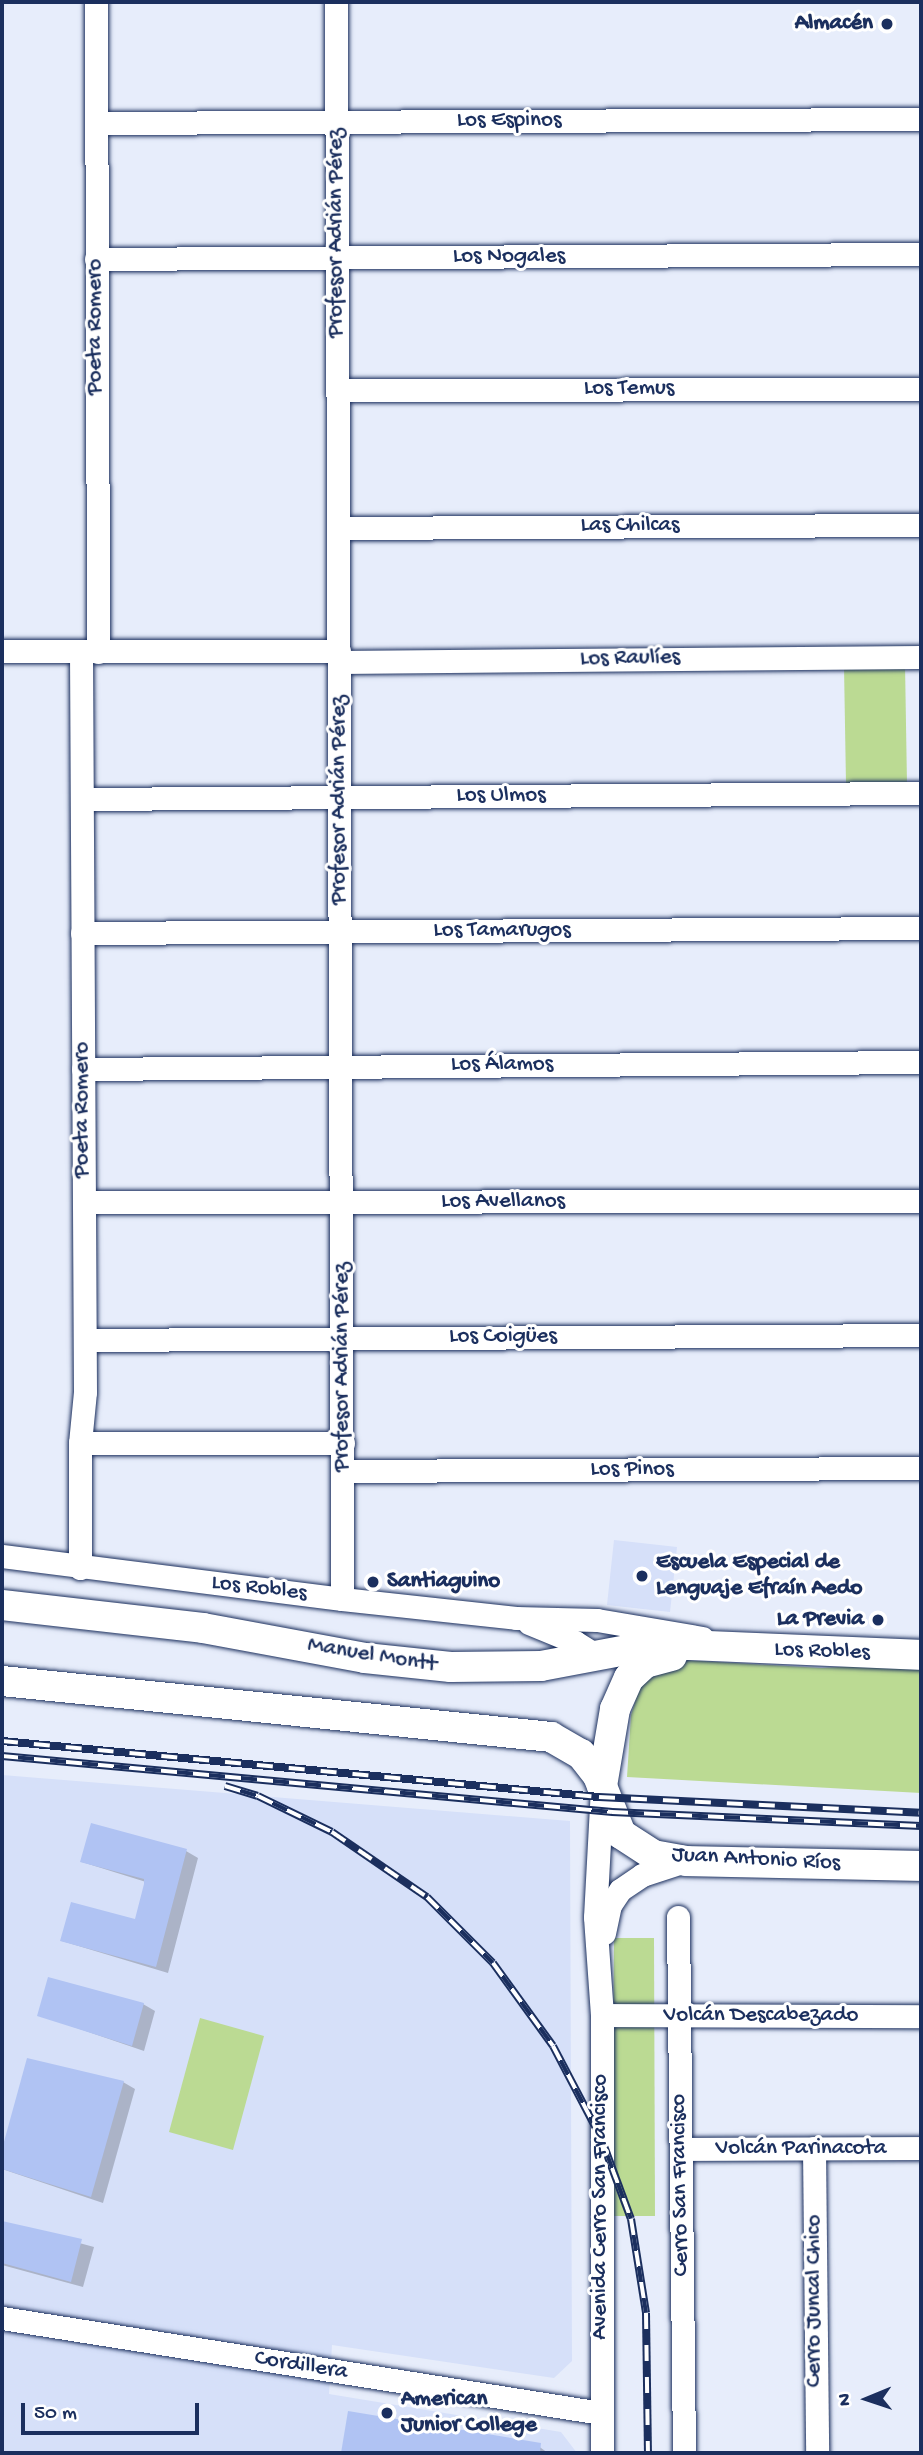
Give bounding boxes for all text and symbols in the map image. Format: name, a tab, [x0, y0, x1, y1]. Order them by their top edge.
place label: Almacén	[795, 10, 873, 38]
marker: Almacén	[879, 16, 895, 32]
street label: Los Espinos	[457, 107, 561, 135]
street label: Profesor Adrián Pérez	[323, 128, 351, 338]
street label: Los Nogales	[453, 243, 565, 271]
street label: Poeta Romero	[82, 259, 110, 395]
street label: Los Temus	[584, 375, 674, 403]
street label: Las Chilcas	[580, 512, 680, 540]
street label: Los Raulíes	[580, 644, 680, 674]
street label: Profesor Adrián Pérez	[326, 695, 354, 905]
street label: Los Ulmos	[456, 782, 546, 810]
street label: Los Tamarugos	[433, 917, 571, 945]
street label: Poeta Romero	[69, 1042, 97, 1178]
street label: Los Álamos	[451, 1051, 553, 1079]
street label: Los Avellanos	[441, 1188, 565, 1216]
street label: Profesor Adrián Pérez	[329, 1262, 357, 1472]
street label: Los Coigües	[449, 1323, 557, 1351]
street label: Los Pinos	[590, 1456, 674, 1484]
place label: Escuela Especial de Lenguaje Efraín Aedo	[656, 1549, 862, 1603]
place label: Santiaguino	[387, 1568, 500, 1596]
marker: Escuela Especial de Lenguaje Efraín Aedo	[634, 1568, 650, 1584]
street label: Los Robles	[210, 1569, 308, 1609]
marker: Santiaguino	[365, 1574, 381, 1590]
place label: La Previa	[777, 1606, 864, 1634]
marker: La Previa	[870, 1612, 886, 1628]
street label: Manuel Montt	[305, 1632, 439, 1680]
street label: Los Robles	[774, 1637, 870, 1667]
street label: Juan Antonio Ríos	[671, 1842, 841, 1878]
street label: Volcán Descabezado	[663, 2002, 859, 2030]
street label: Avenida Cerro San Francisco	[587, 2074, 615, 2340]
street label: Cerro San Francisco	[666, 2094, 696, 2276]
street label: Volcán Parinacota	[716, 2135, 886, 2163]
street label: Cerro Juncal Chico	[801, 2215, 829, 2387]
street label: Cordillera	[252, 2345, 350, 2387]
north arrow	[832, 2364, 902, 2434]
place label: American Junior College	[401, 2386, 537, 2440]
scale bar	[24, 2388, 203, 2432]
text: N	[834, 2393, 857, 2406]
text: 50 m	[34, 2402, 77, 2427]
marker: American Junior College	[379, 2405, 395, 2421]

